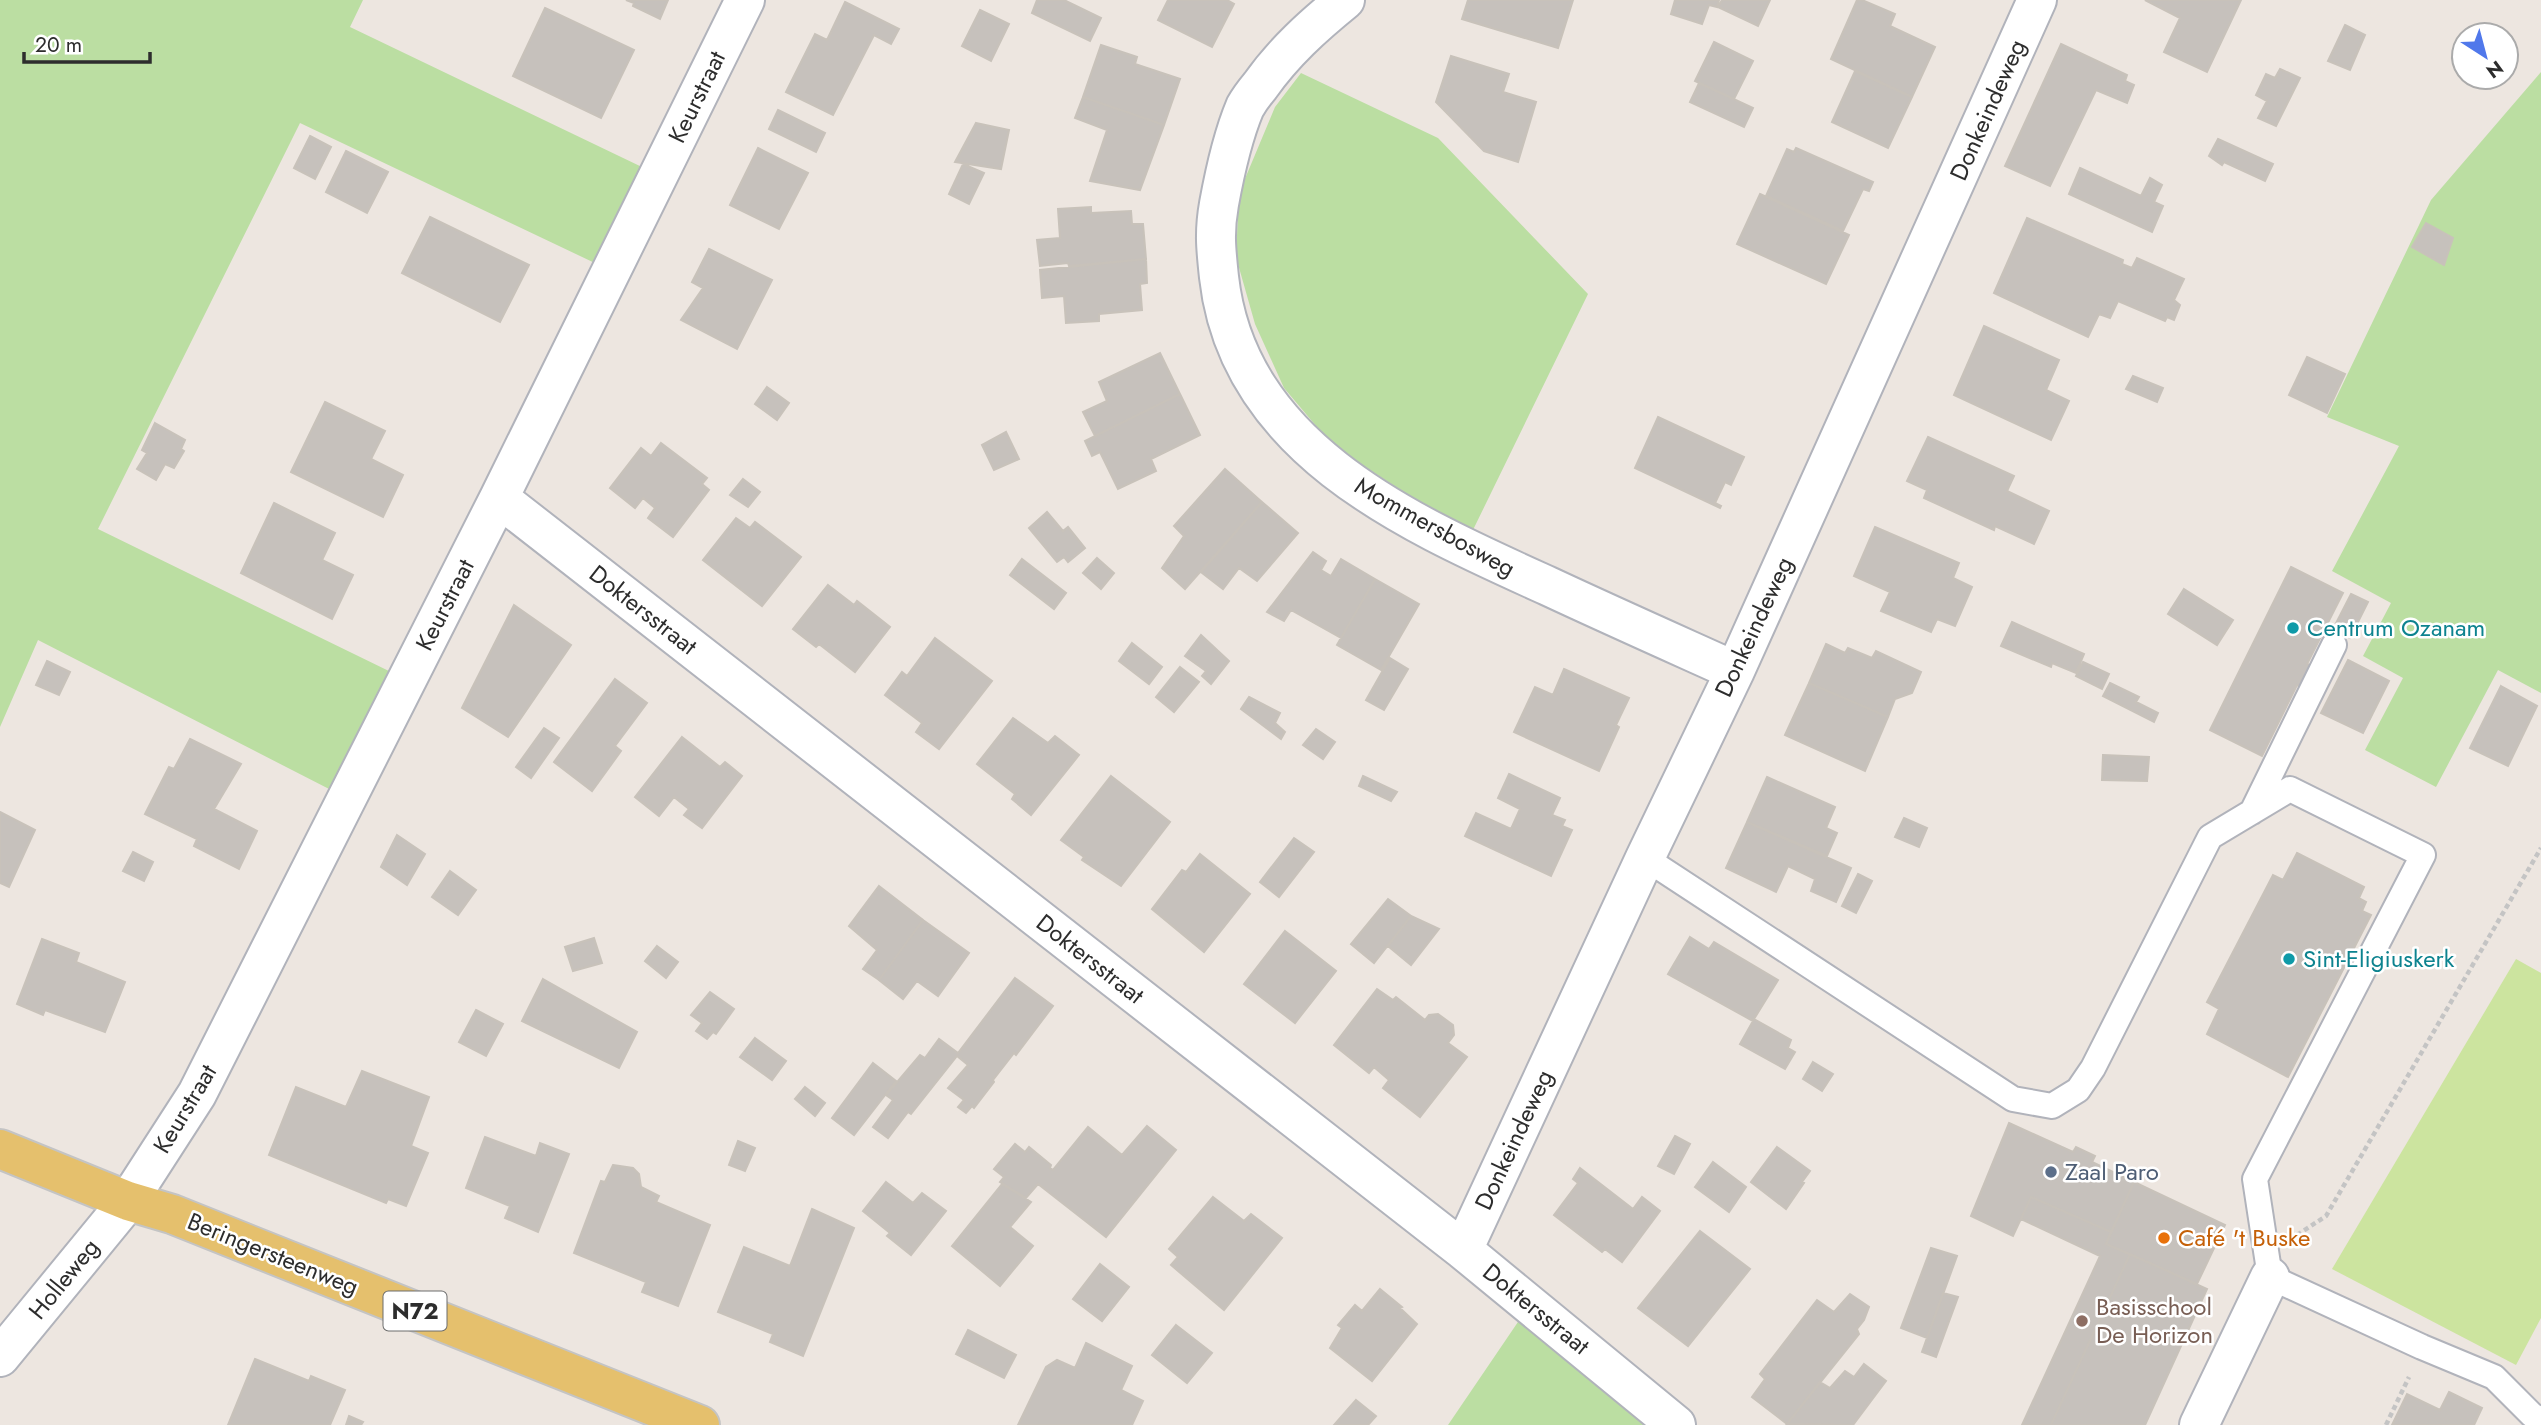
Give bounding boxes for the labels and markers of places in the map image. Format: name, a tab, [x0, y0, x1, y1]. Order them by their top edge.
place label: Centrum Ozanam	[2307, 610, 2485, 645]
marker: Centrum Ozanam	[2285, 620, 2301, 636]
place label: Sint-Eligiuskerk	[2303, 941, 2455, 976]
marker: Sint-Eligiuskerk	[2281, 951, 2297, 967]
place label: Zaal Paro	[2065, 1154, 2159, 1189]
marker: Zaal Paro	[2043, 1164, 2059, 1180]
place label: Café 't Buske	[2178, 1220, 2310, 1255]
marker: Café 't Buske	[2156, 1230, 2172, 1246]
place label: Basisschool De Horizon	[2096, 1289, 2213, 1352]
marker: Basisschool De Horizon	[2074, 1313, 2090, 1329]

